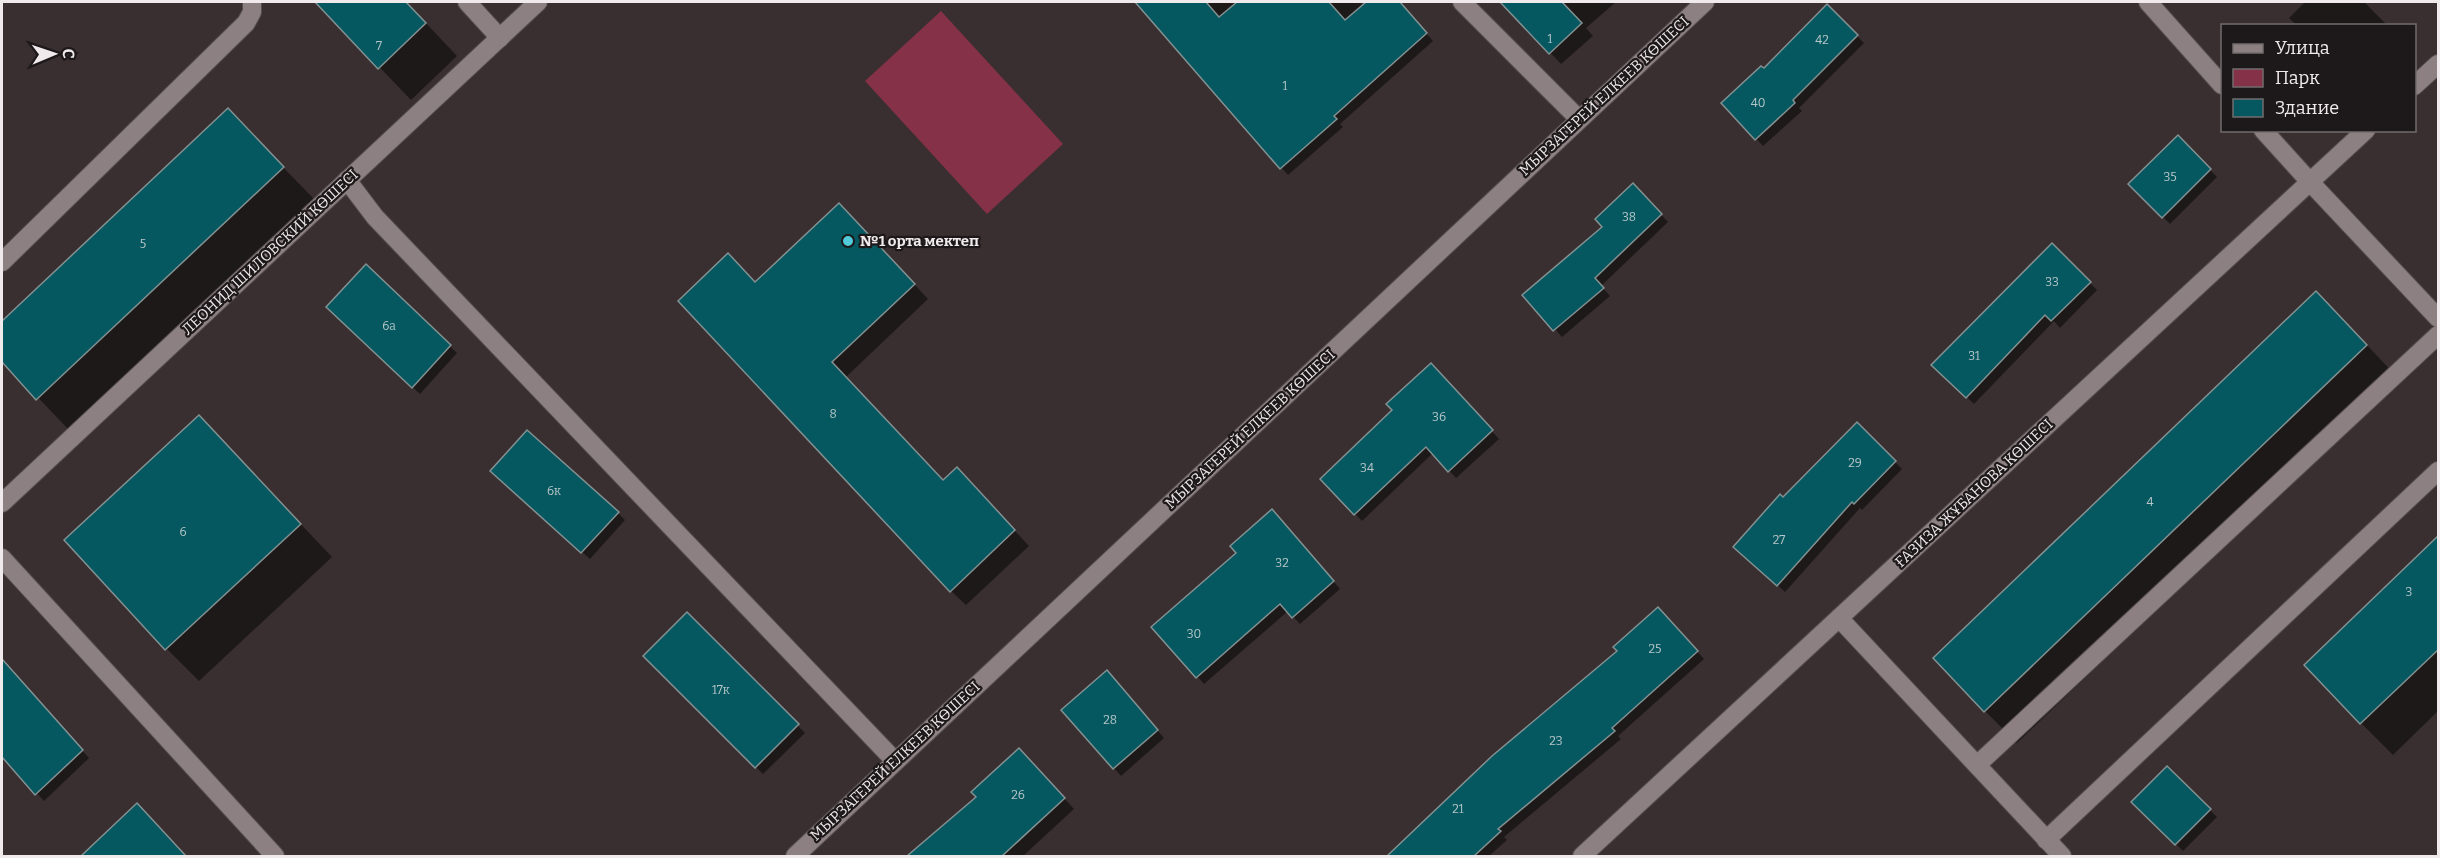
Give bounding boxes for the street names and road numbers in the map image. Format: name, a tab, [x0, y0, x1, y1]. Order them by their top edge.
street label: МЫРЗАГЕРЕЙ ЕЛКЕЕВ КӨШЕСІ	[1515, 13, 1693, 179]
street label: ЛЕОНИД ШИЛОВСКИЙ КӨШЕСІ	[178, 166, 362, 338]
street label: МЫРЗАГЕРЕЙ ЕЛКЕЕВ КӨШЕСІ	[1161, 346, 1339, 512]
street label: ҒАЗИЗА ЖҰБАНОВА КӨШЕСІ	[1891, 415, 2057, 571]
street label: МЫРЗАГЕРЕЙ ЕЛКЕЕВ КӨШЕСІ	[806, 678, 984, 844]

